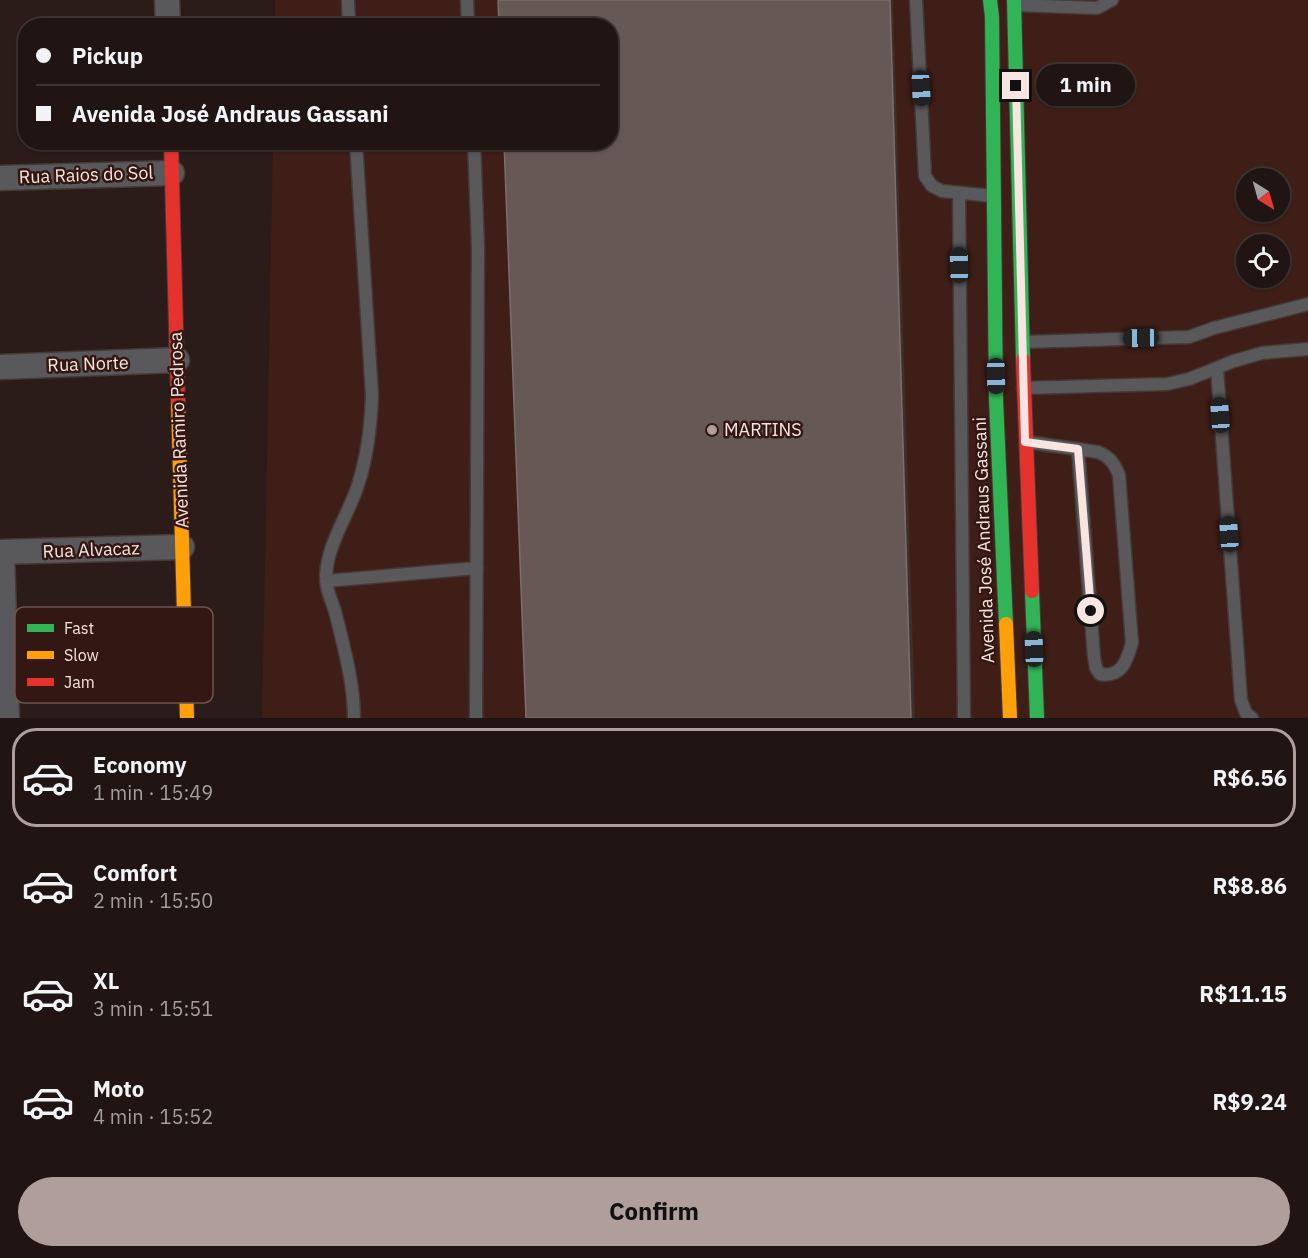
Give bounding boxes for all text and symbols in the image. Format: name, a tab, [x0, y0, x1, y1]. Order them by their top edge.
text: Pickup	[72, 41, 143, 70]
callout: 1 min	[1037, 65, 1136, 107]
car	[911, 70, 931, 106]
text: 1 min	[1059, 71, 1112, 98]
route end	[1002, 72, 1029, 99]
text: Avenida José Andraus Gassani	[72, 99, 389, 128]
street label: Rua Raios do Sol	[18, 161, 154, 188]
north arrow	[1236, 168, 1290, 222]
map controls	[1236, 168, 1290, 288]
button: locate	[1236, 234, 1290, 288]
car	[950, 247, 968, 283]
car	[1123, 329, 1159, 347]
street label: Avenida Ramiro Pedrosa	[164, 331, 193, 529]
street label: Rua Norte	[47, 351, 129, 376]
car	[987, 358, 1005, 394]
car	[1210, 396, 1230, 434]
street label: Avenida José Andraus Gassani	[968, 416, 999, 664]
place label: MARTINS	[724, 418, 802, 441]
marker: MARTINS	[705, 423, 719, 437]
car	[1219, 515, 1239, 553]
street label: Rua Alvacaz	[42, 536, 140, 563]
route start	[1077, 597, 1104, 624]
legend	[15, 607, 213, 703]
text: Fast	[64, 618, 94, 638]
car	[1024, 631, 1044, 667]
text: Slow	[64, 645, 99, 665]
text: Jam	[64, 672, 95, 692]
text: Economy	[93, 750, 187, 779]
icon: car	[21, 751, 75, 805]
text: R$6.56	[1213, 763, 1287, 792]
text: 1 min · 15:49	[93, 779, 213, 806]
text: Comfort	[93, 858, 177, 887]
icon: car	[21, 859, 75, 913]
text: R$8.86	[1213, 871, 1287, 900]
text: 2 min · 15:50	[93, 887, 213, 914]
text: XL	[93, 966, 119, 995]
icon: car	[21, 967, 75, 1021]
text: R$11.15	[1199, 979, 1287, 1008]
text: 3 min · 15:51	[93, 995, 213, 1022]
text: Moto	[93, 1074, 144, 1103]
icon: car	[21, 1075, 75, 1129]
text: R$9.24	[1213, 1087, 1287, 1116]
text: 4 min · 15:52	[93, 1103, 213, 1130]
button: Confirm	[18, 1177, 1290, 1246]

